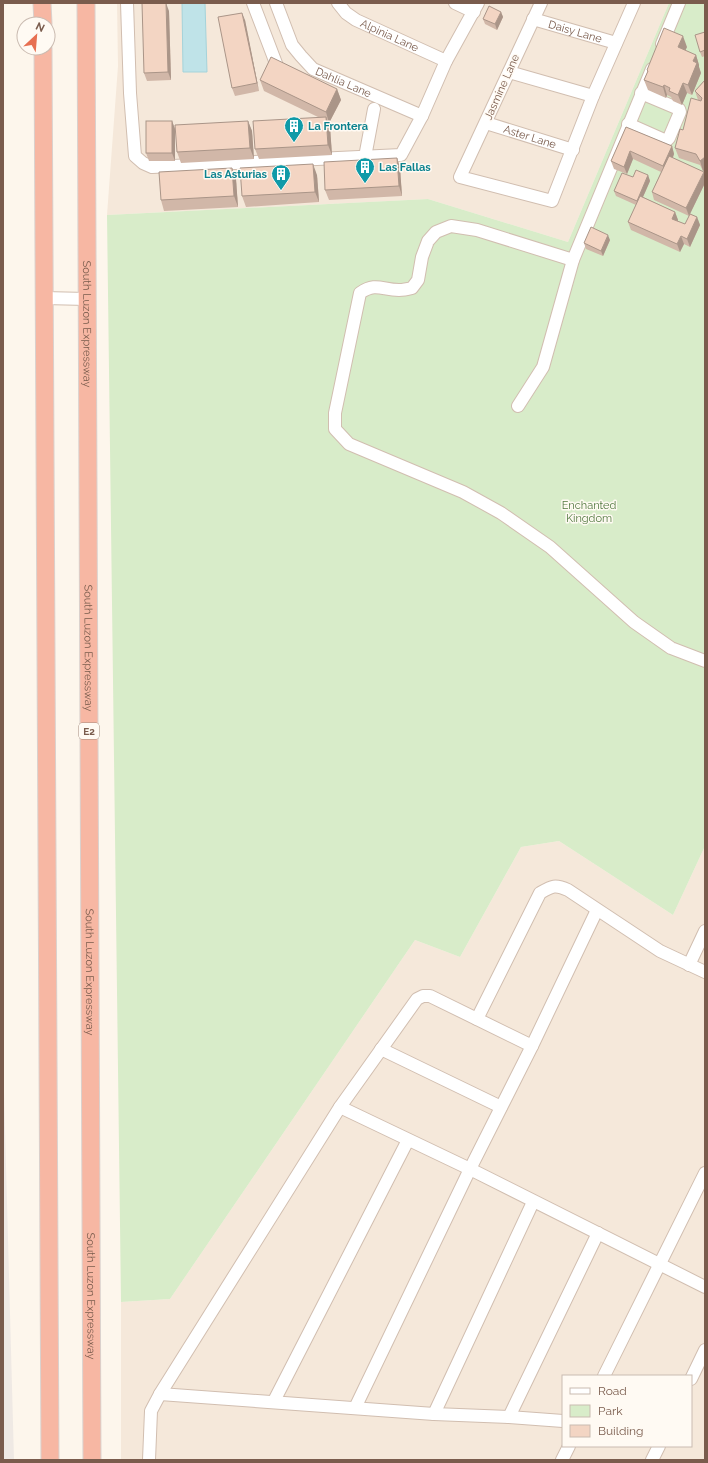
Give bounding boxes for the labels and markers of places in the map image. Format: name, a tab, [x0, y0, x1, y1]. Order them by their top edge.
building icon: La Frontera	[283, 115, 305, 143]
place label: La Frontera	[308, 120, 368, 133]
building icon: Las Fallas	[354, 156, 376, 184]
place label: Las Fallas	[379, 161, 431, 174]
building icon: Las Asturias	[270, 163, 292, 191]
place label: Las Asturias	[204, 168, 268, 181]

